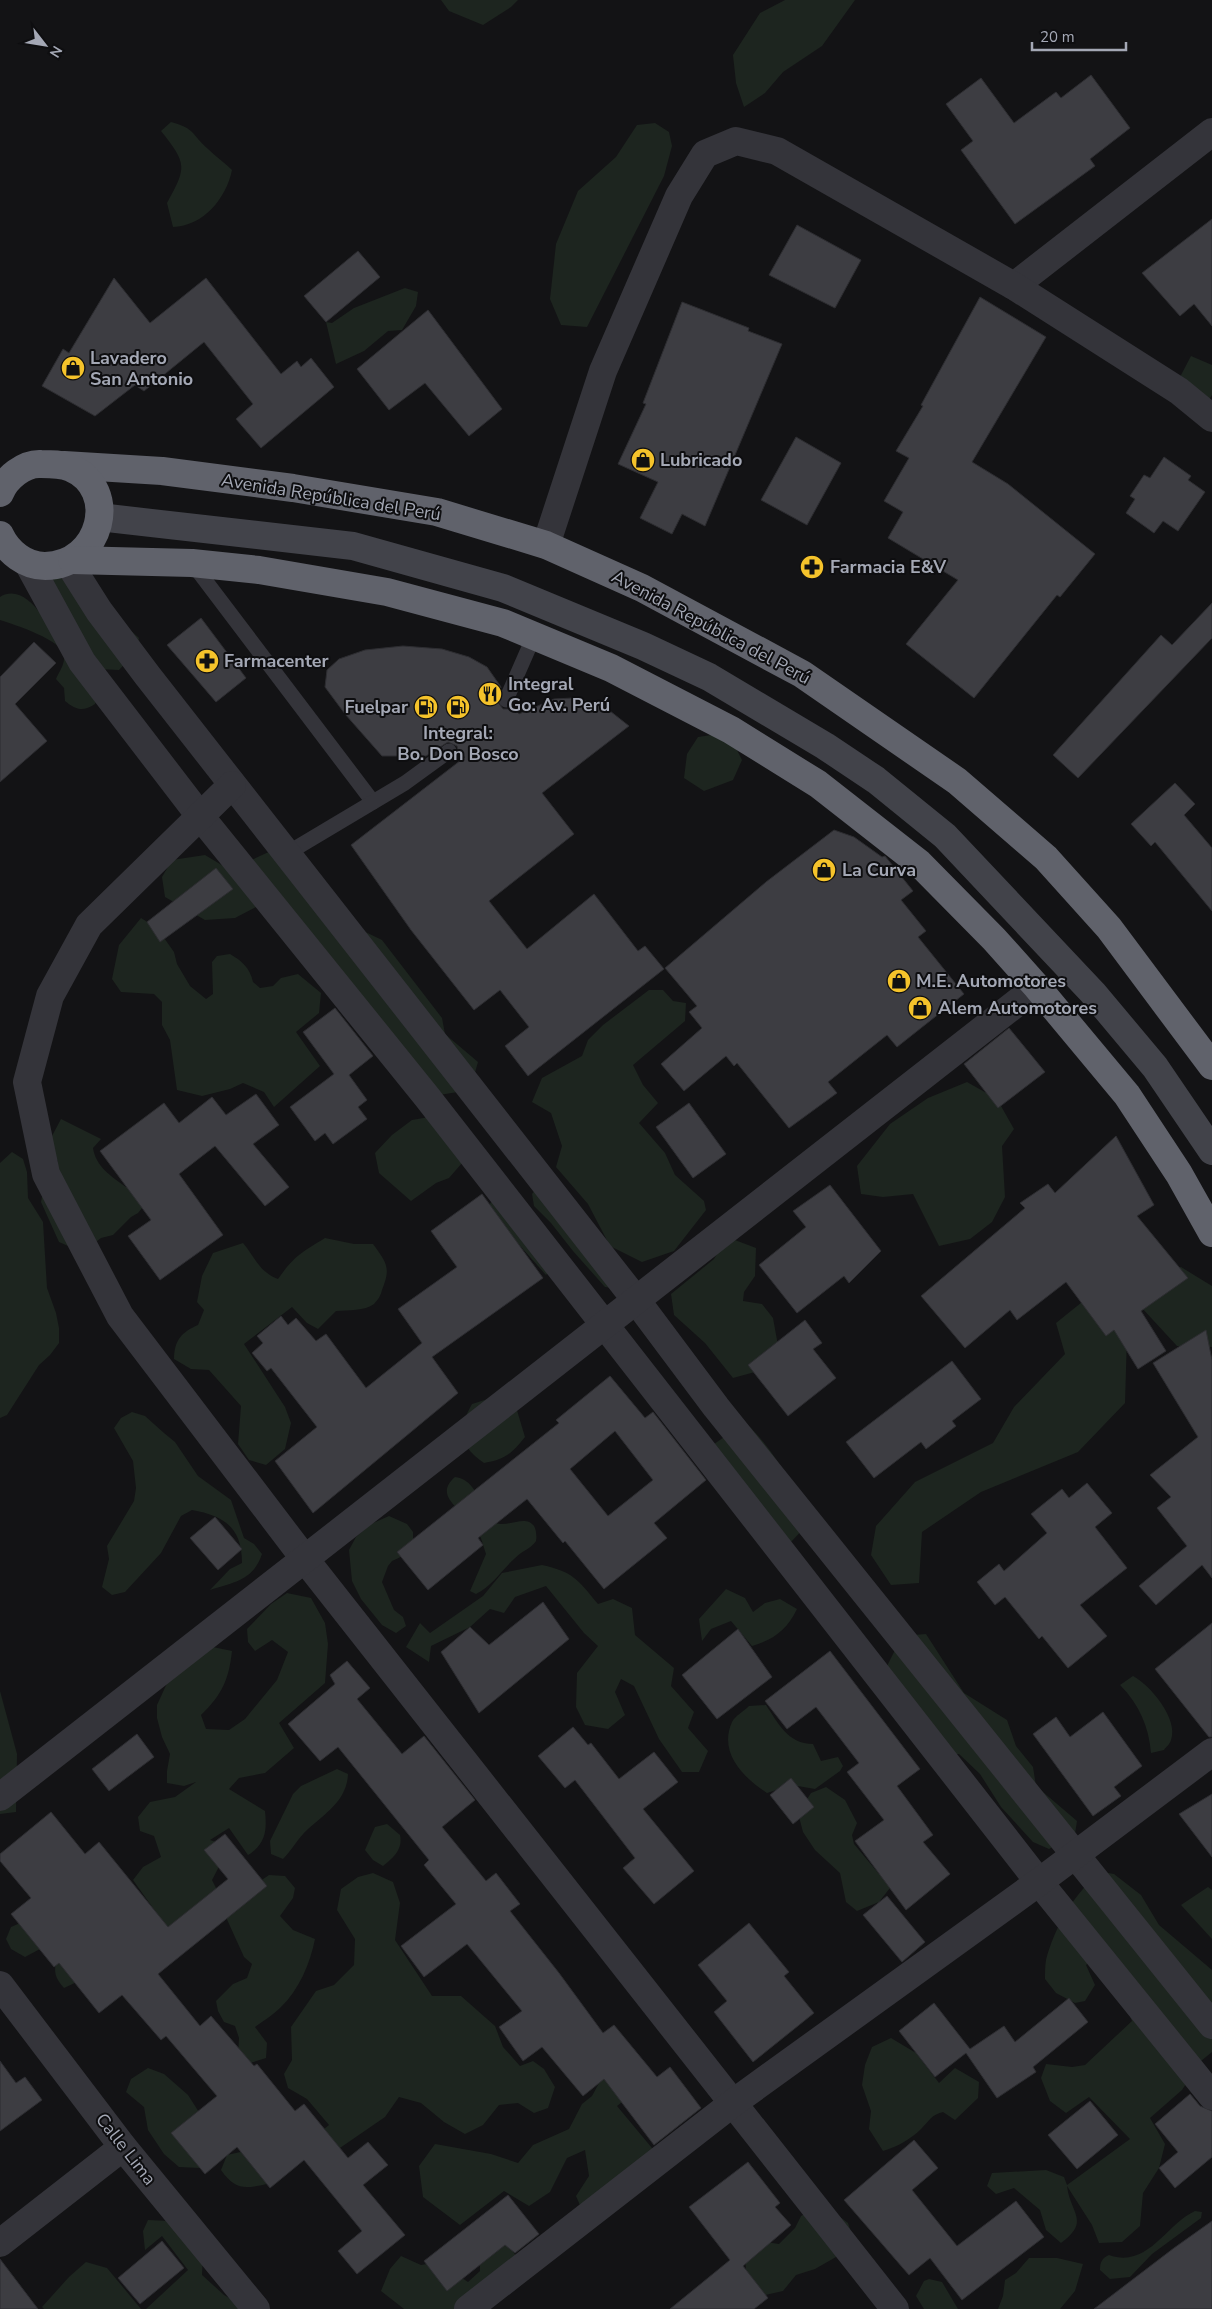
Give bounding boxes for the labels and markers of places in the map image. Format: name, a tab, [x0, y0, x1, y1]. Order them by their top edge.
place label: Lavadero San Antonio	[90, 346, 193, 391]
shop icon: Lavadero San Antonio	[60, 355, 86, 381]
shop icon: Lubricado	[630, 447, 656, 473]
place label: Lubricado	[660, 448, 742, 472]
pharmacy icon: Farmacia E&V	[799, 554, 825, 580]
place label: Farmacia E&V	[830, 555, 947, 579]
pharmacy icon: Farmacenter	[194, 648, 220, 674]
place label: Farmacenter	[224, 649, 329, 673]
place label: Integral Go: Av. Perú	[508, 672, 610, 717]
restaurant icon: Integral Go: Av. Perú	[477, 681, 503, 707]
fuel station icon: Fuelpar	[413, 694, 439, 720]
fuel station icon: Integral: Bo. Don Bosco	[445, 694, 471, 720]
place label: Fuelpar	[344, 695, 408, 719]
place label: Integral: Bo. Don Bosco	[397, 721, 519, 766]
shop icon: La Curva	[811, 857, 837, 883]
place label: La Curva	[842, 858, 916, 882]
shop icon: M.E. Automotores	[886, 968, 912, 994]
place label: M.E. Automotores	[916, 969, 1066, 993]
shop icon: Alem Automotores	[907, 995, 933, 1021]
place label: Alem Automotores	[938, 996, 1097, 1020]

